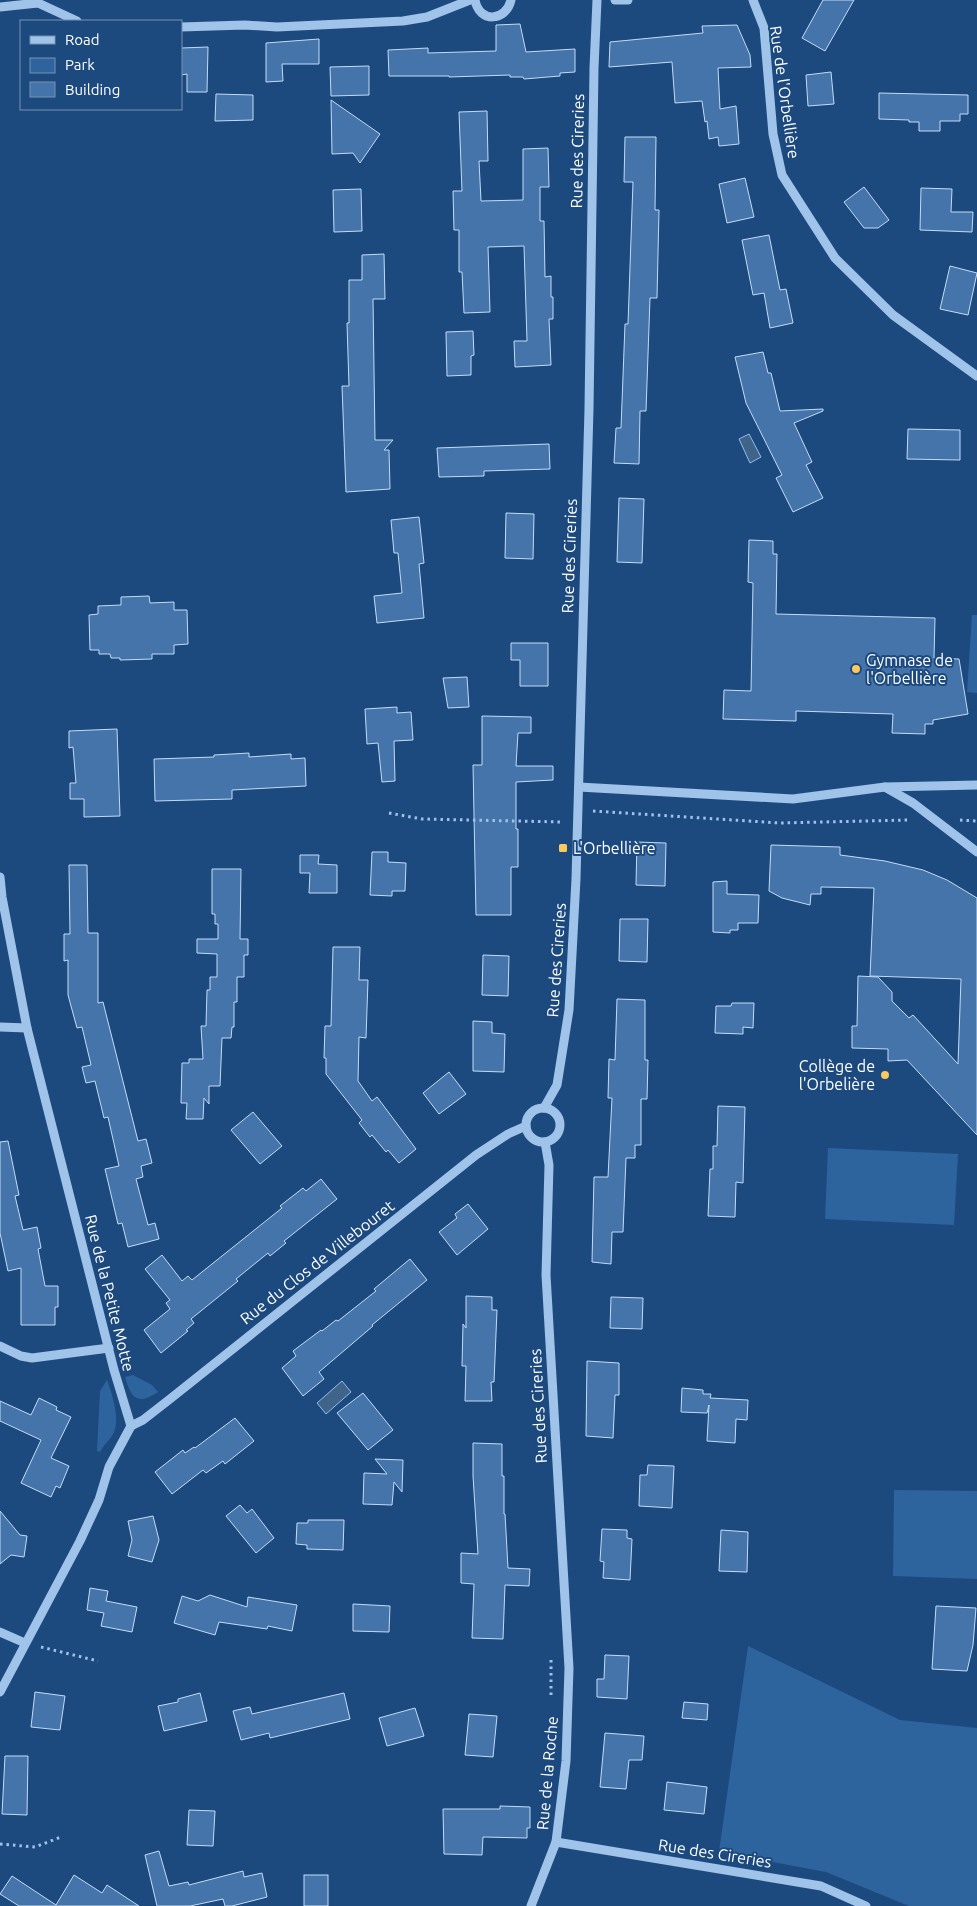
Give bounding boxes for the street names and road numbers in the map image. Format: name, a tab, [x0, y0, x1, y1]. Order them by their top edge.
street label: Rue de l'Orbellière	[767, 24, 803, 160]
street label: Rue des Cireries	[567, 93, 587, 209]
street label: Rue des Cireries	[558, 498, 580, 614]
street label: Rue des Cireries	[543, 902, 569, 1018]
street label: Rue du Clos de Villebouret	[236, 1196, 398, 1328]
street label: Rue de la Petite Motte	[82, 1213, 138, 1373]
street label: Rue des Cireries	[526, 1348, 550, 1464]
street label: Rue de la Roche	[533, 1715, 561, 1831]
street label: Rue des Cireries	[657, 1835, 773, 1871]

